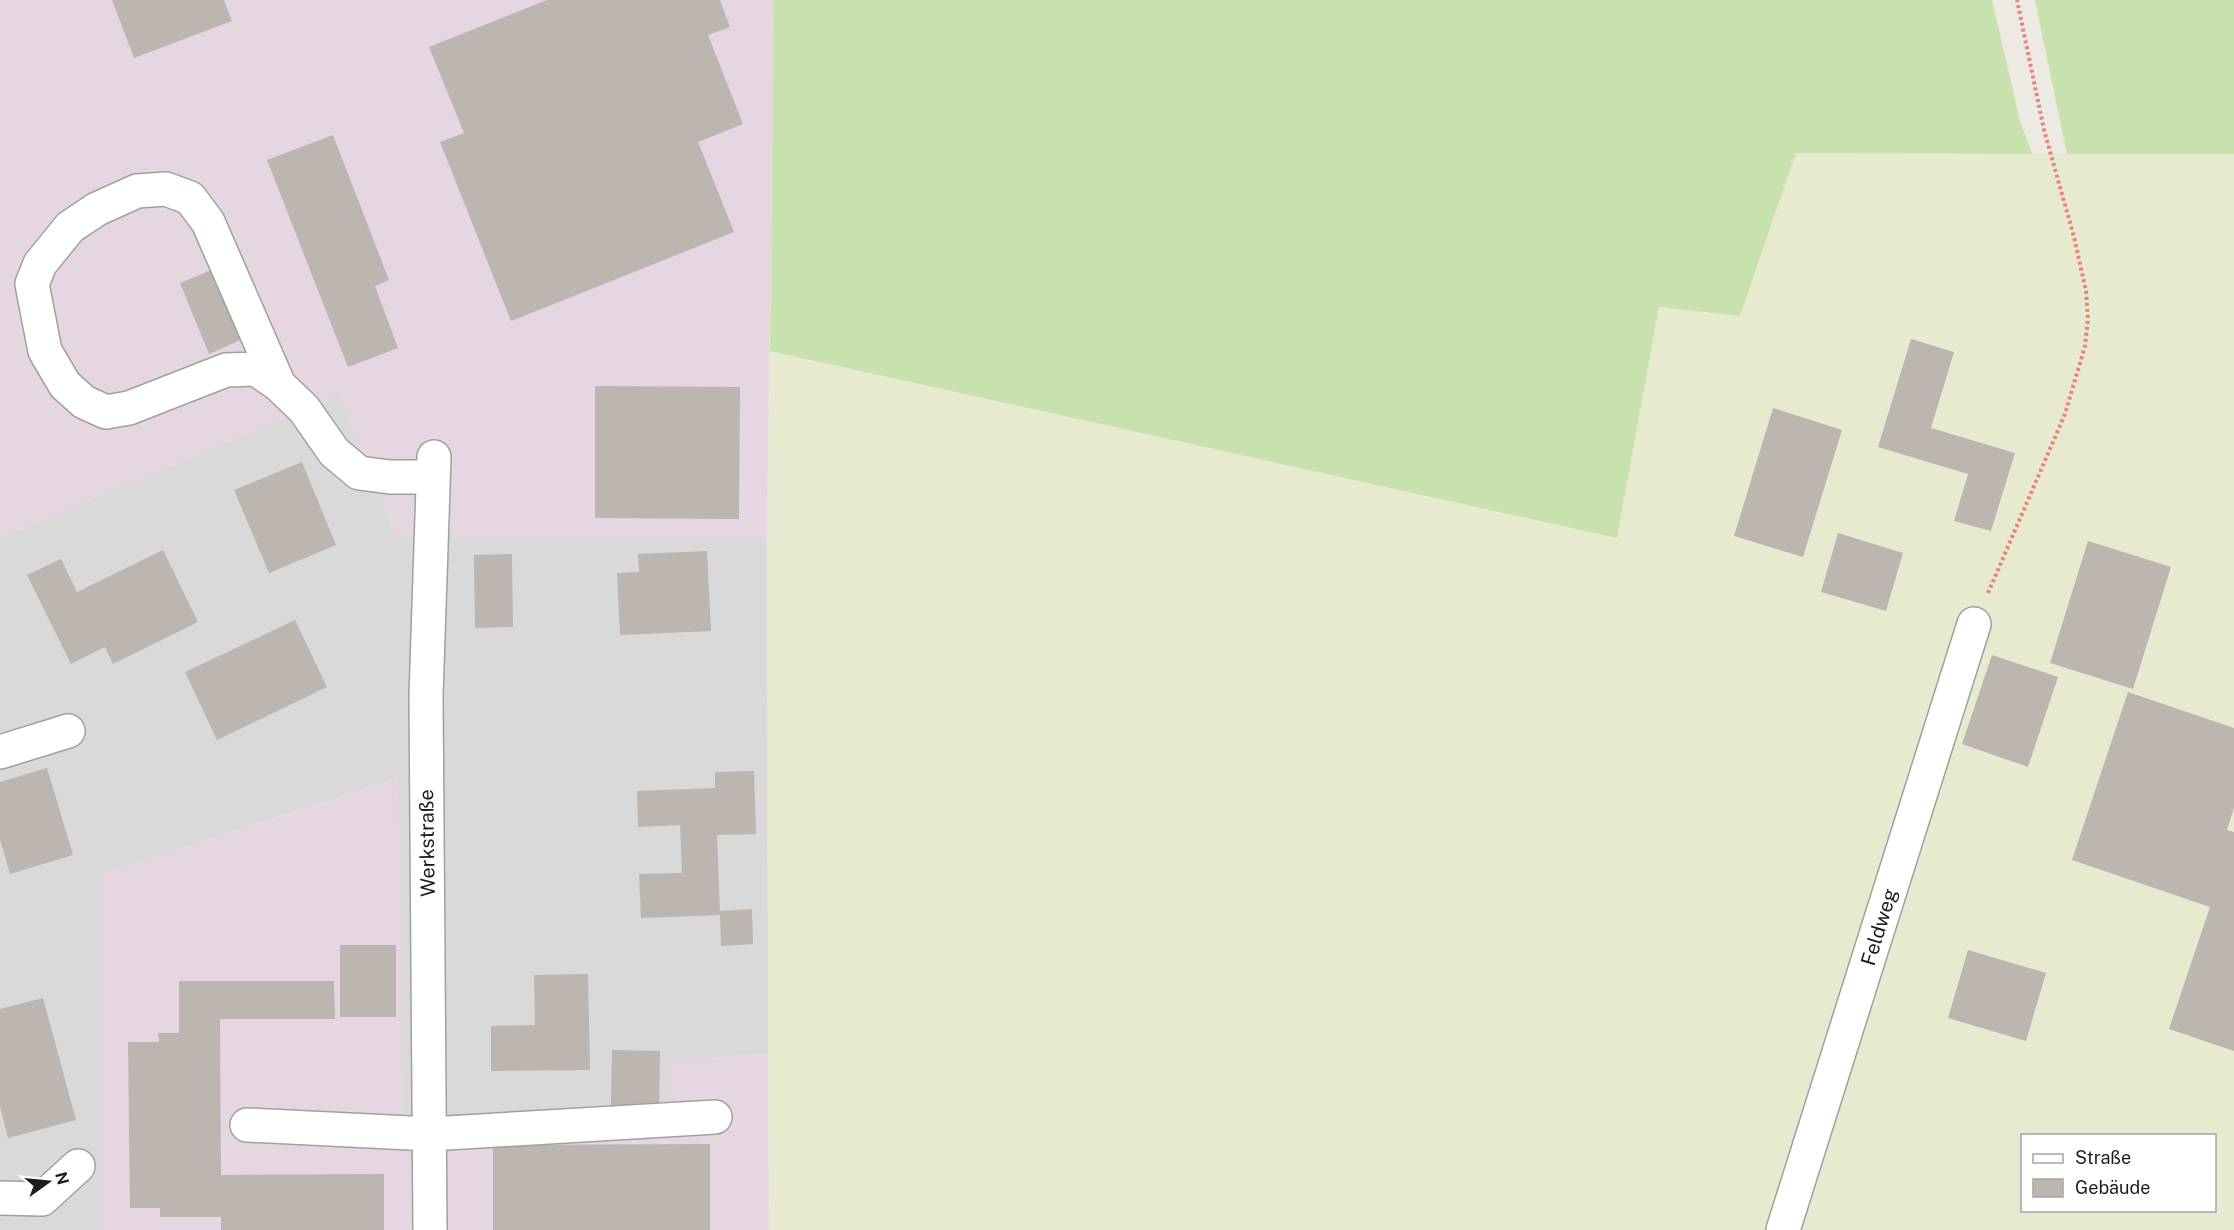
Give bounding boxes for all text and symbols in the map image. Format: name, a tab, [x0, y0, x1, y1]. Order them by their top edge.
street label: Werkstraße	[414, 789, 440, 897]
street label: Feldweg	[1856, 885, 1902, 969]
legend	[2021, 1134, 2216, 1212]
text: Straße	[2075, 1147, 2131, 1168]
north arrow	[18, 1152, 78, 1212]
text: N	[51, 1170, 73, 1187]
text: Gebäude	[2075, 1177, 2150, 1198]

